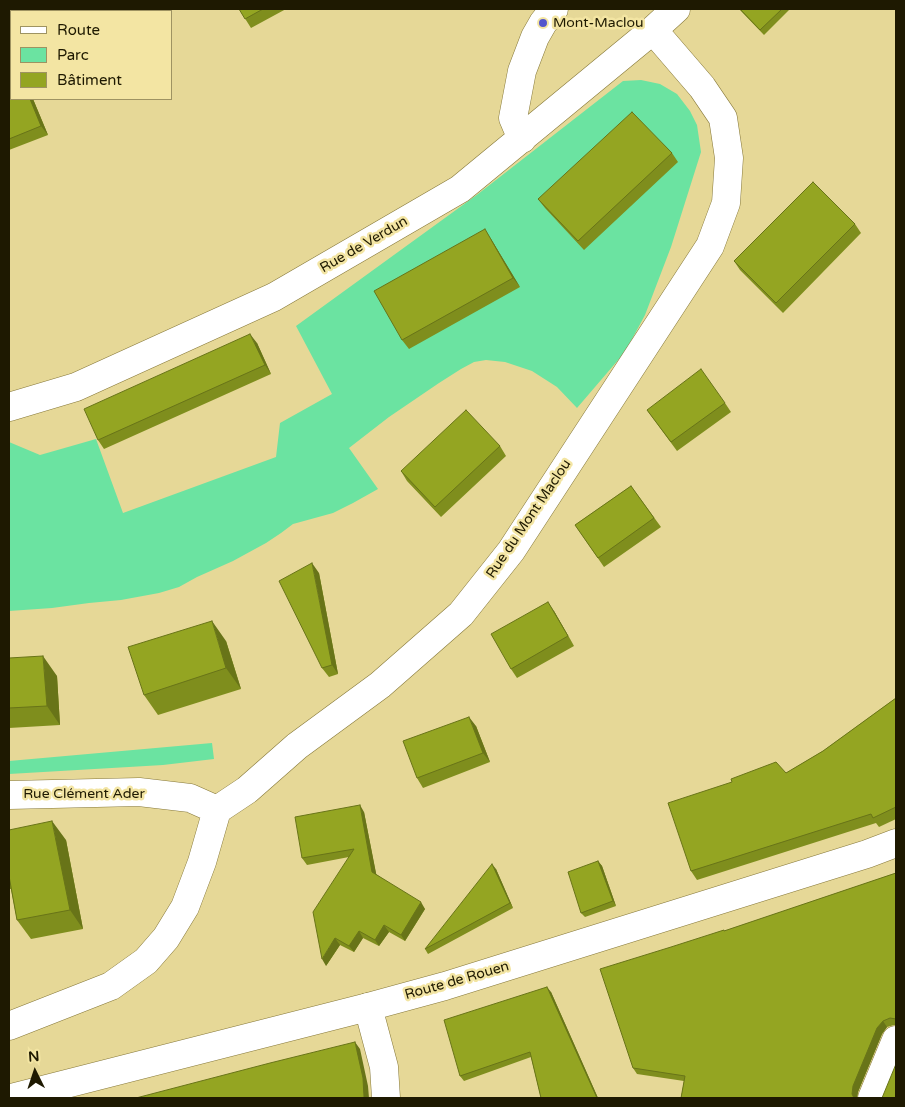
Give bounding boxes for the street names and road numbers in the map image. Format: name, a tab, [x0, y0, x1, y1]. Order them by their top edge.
street label: Rue de Verdun	[317, 213, 411, 277]
street label: Rue du Mont Maclou	[483, 456, 575, 582]
street label: Rue Clément Ader	[23, 786, 145, 802]
street label: Route de Rouen	[403, 958, 511, 1004]

